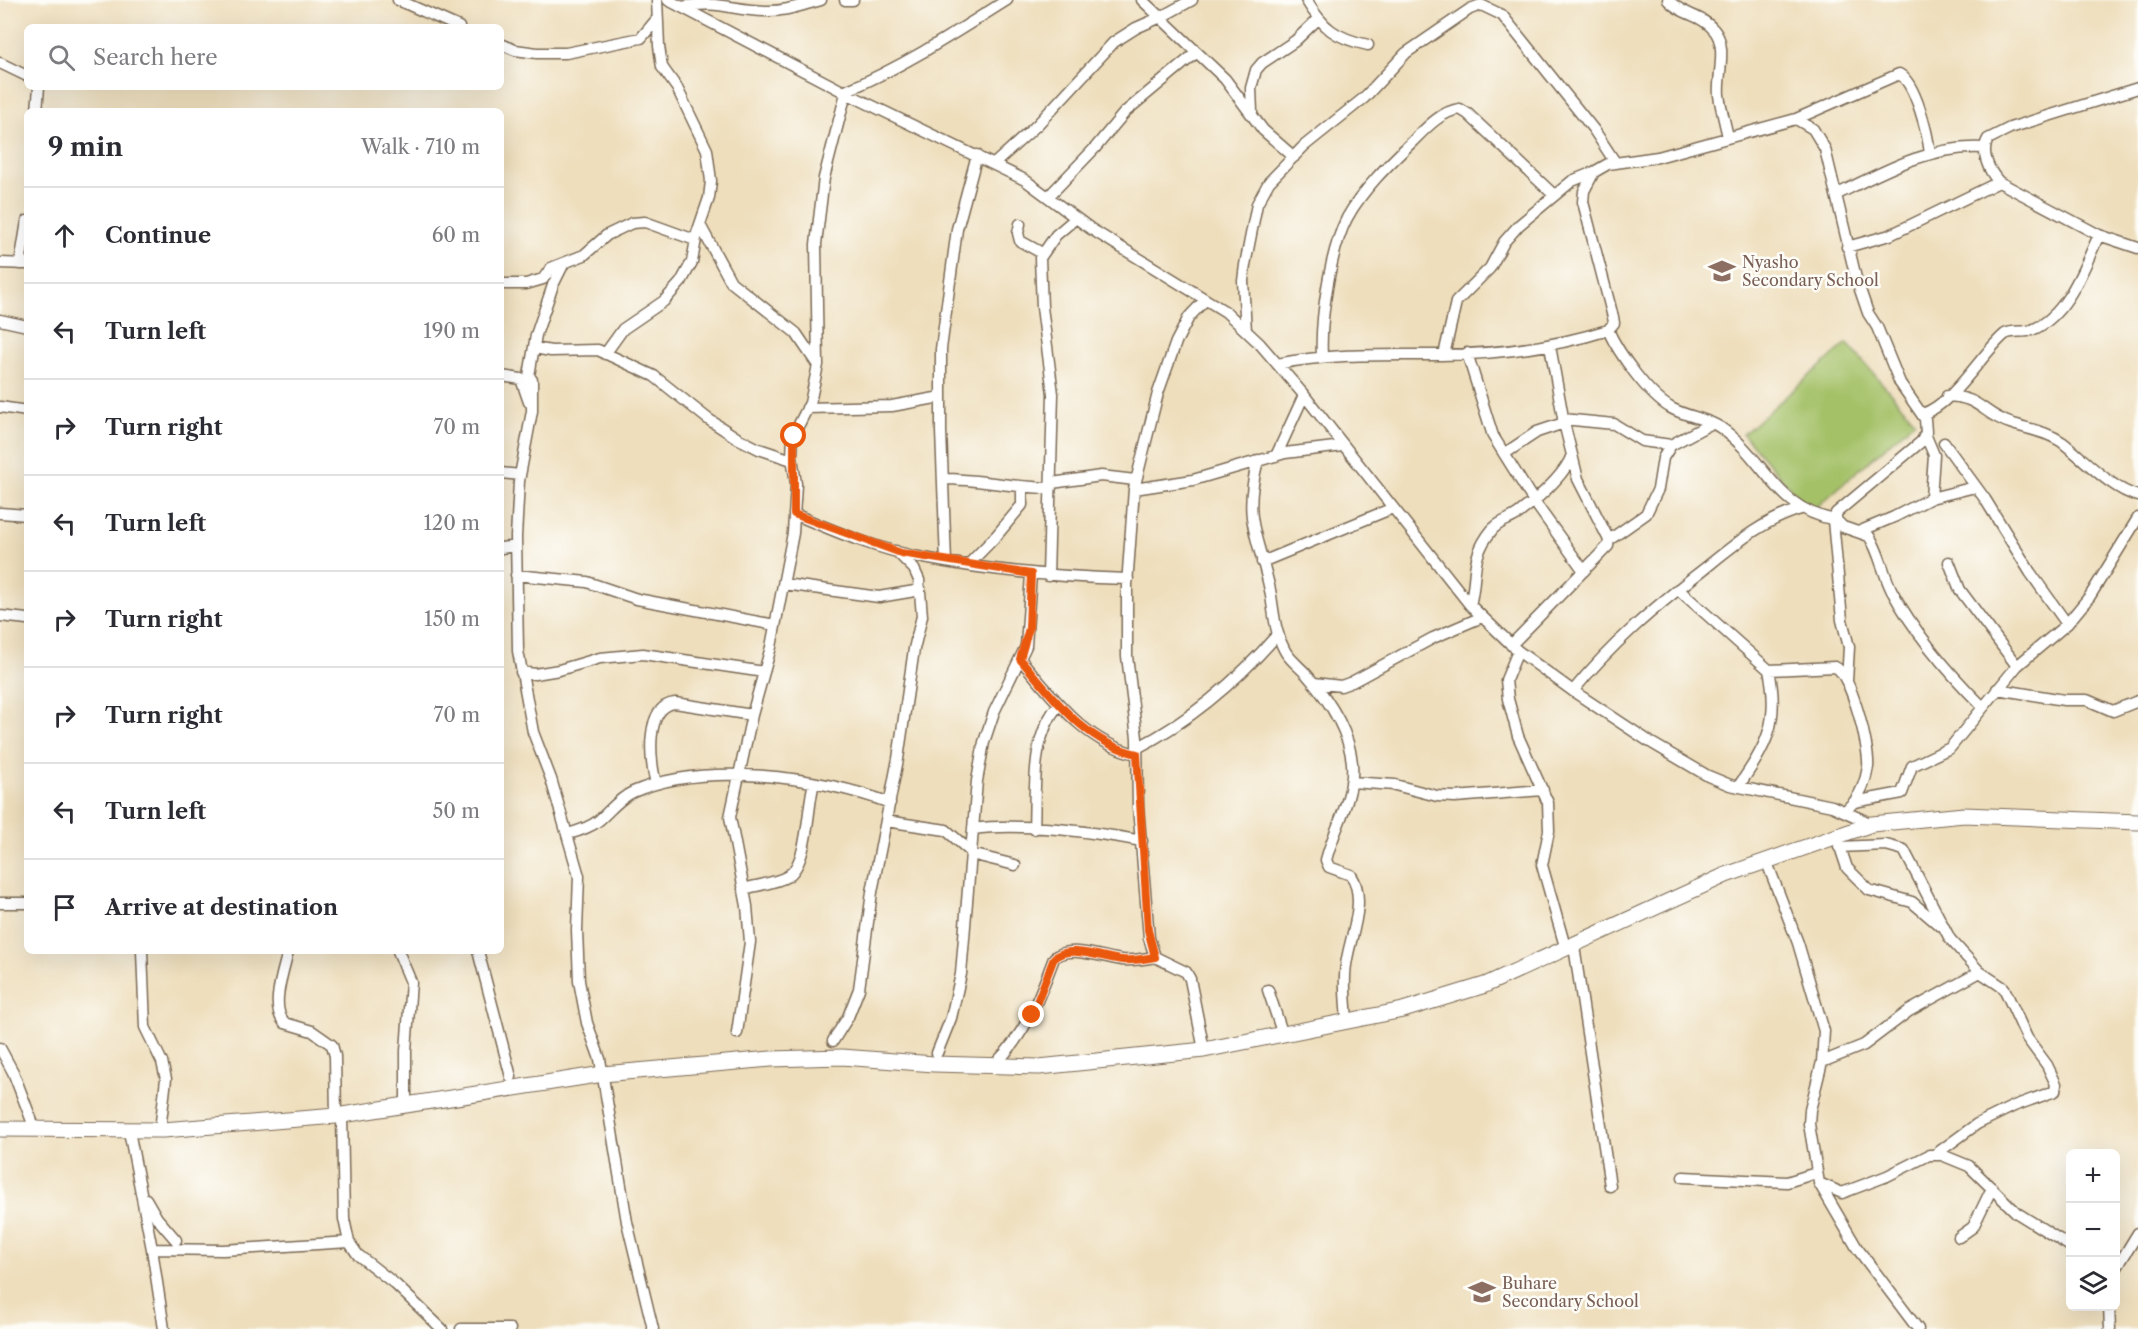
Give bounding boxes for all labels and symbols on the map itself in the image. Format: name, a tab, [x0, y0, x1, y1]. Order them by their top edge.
place label: Nyasho Secondary School	[1742, 252, 1879, 290]
school or university icon: Nyasho Secondary School	[1707, 256, 1737, 286]
route start	[780, 422, 806, 448]
route end	[1018, 1001, 1044, 1027]
place label: Buhare Secondary School	[1502, 1273, 1639, 1311]
school or university icon: Buhare Secondary School	[1467, 1277, 1497, 1307]

